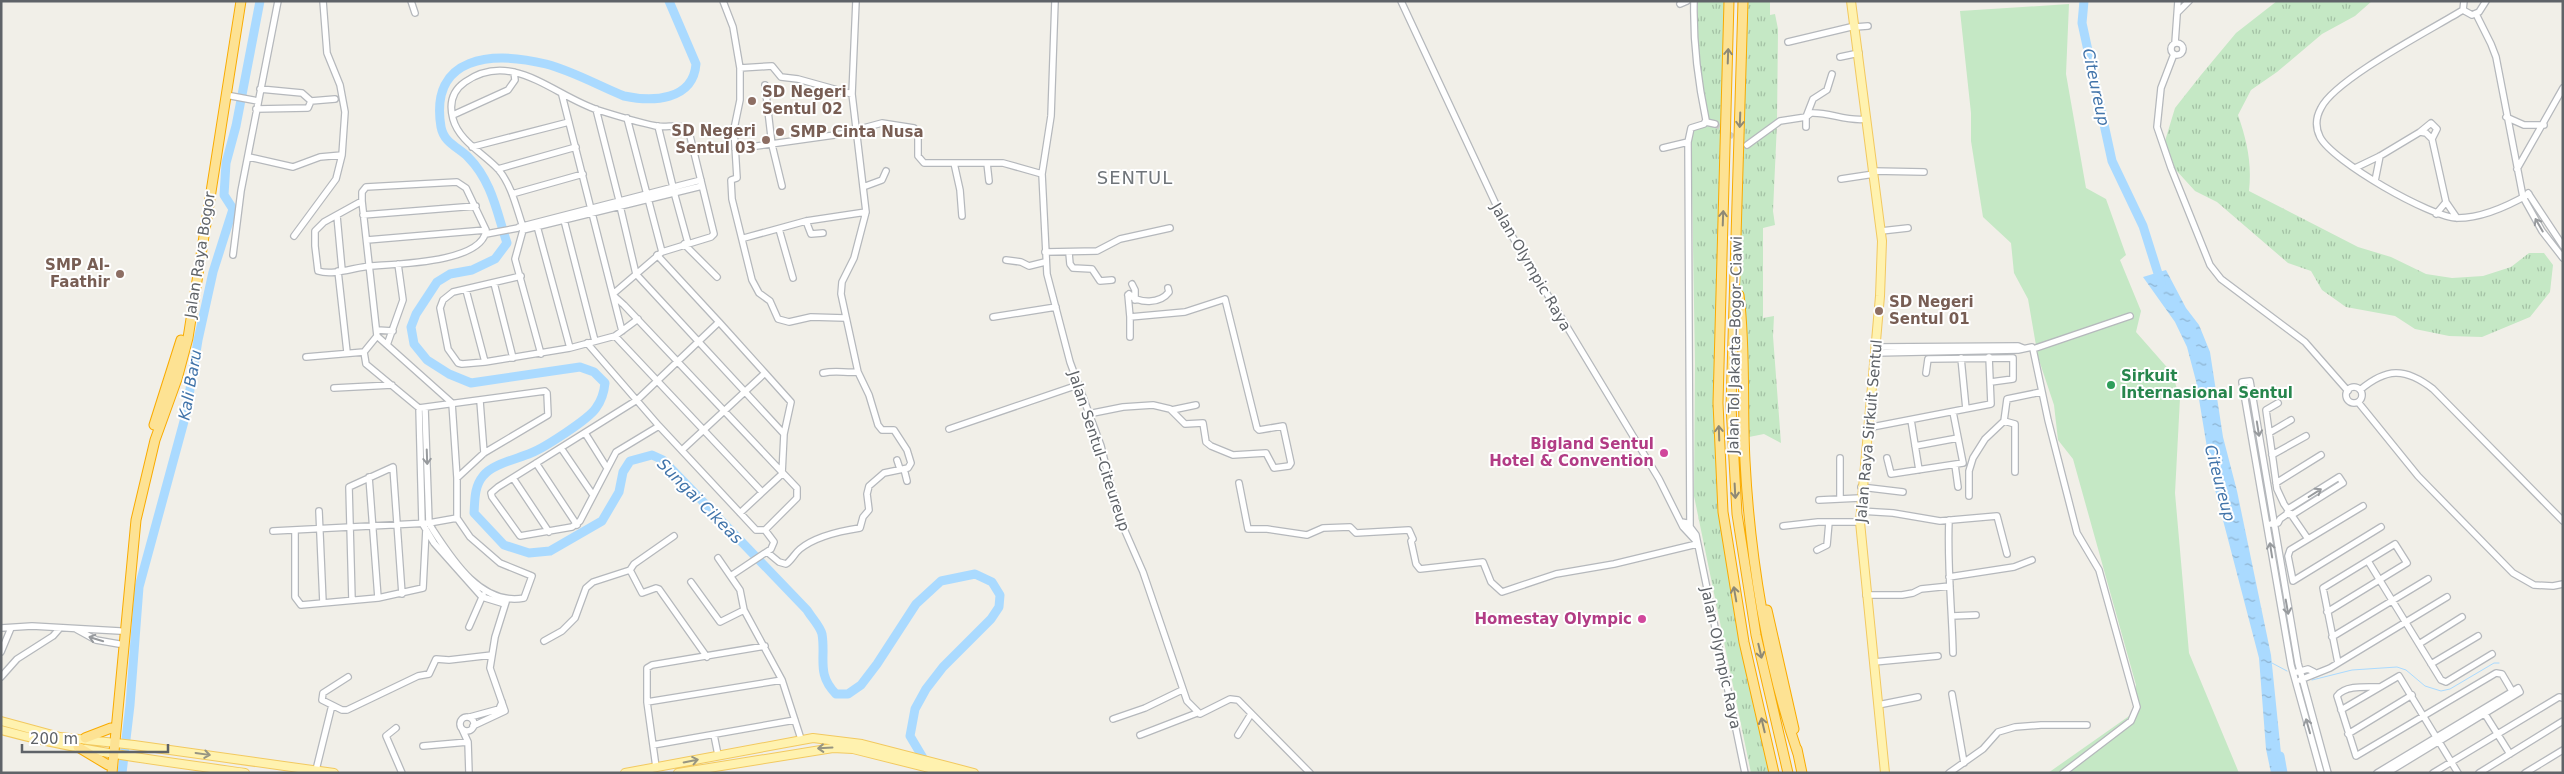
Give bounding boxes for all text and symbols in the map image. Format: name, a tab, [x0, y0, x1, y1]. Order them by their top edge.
water label: Citeureup	[2079, 47, 2113, 127]
one-way arrow	[1723, 48, 1732, 64]
place label: SD Negeri Sentul 02	[762, 83, 847, 118]
marker: SD Negeri Sentul 02	[746, 95, 758, 107]
one-way arrow	[1735, 112, 1745, 128]
place label: SD Negeri Sentul 03	[671, 122, 756, 157]
place label: SMP Cinta Nusa	[790, 123, 924, 141]
marker: SMP Cinta Nusa	[774, 126, 786, 138]
marker: SD Negeri Sentul 03	[760, 134, 772, 146]
district label: SENTUL	[1097, 167, 1173, 188]
street label: Jalan Raya Bogor	[181, 190, 219, 320]
street label: Jalan Olympic Raya	[1487, 199, 1575, 334]
one-way arrow	[1719, 210, 1728, 226]
one-way arrow	[2533, 218, 2543, 232]
street label: Jalan Tol Jakarta–Bogor–Ciawi	[1724, 236, 1746, 455]
place label: SMP Al- Faathir	[45, 256, 111, 291]
marker: SMP Al- Faathir	[114, 268, 126, 280]
place label: SD Negeri Sentul 01	[1889, 293, 1974, 328]
marker: SD Negeri Sentul 01	[1873, 305, 1885, 317]
street label: Jalan Raya Sirkuit Sentul	[1852, 339, 1886, 524]
water label: Kali Baru	[174, 348, 206, 422]
street label: Jalan Sentul-Citeureup	[1064, 367, 1133, 534]
place label: Sirkuit Internasional Sentul	[2121, 367, 2293, 402]
marker: Sirkuit Internasional Sentul	[2105, 379, 2117, 391]
one-way arrow	[2253, 421, 2263, 437]
one-way arrow	[1714, 425, 1723, 441]
place label: Bigland Sentul Hotel & Convention	[1489, 435, 1654, 470]
water label: Citeureup	[2201, 443, 2239, 523]
marker: Bigland Sentul Hotel & Convention	[1658, 447, 1670, 459]
one-way arrow	[422, 449, 431, 465]
water label: Sungai Cikeas	[653, 454, 747, 548]
one-way arrow	[1731, 483, 1740, 499]
one-way arrow	[2307, 487, 2321, 497]
one-way arrow	[2265, 542, 2275, 558]
street label: Jalan Olympic Raya	[1697, 584, 1745, 731]
one-way arrow	[1730, 587, 1740, 603]
one-way arrow	[2283, 598, 2293, 614]
place label: Homestay Olympic	[1475, 610, 1632, 628]
marker: Homestay Olympic	[1636, 613, 1648, 625]
one-way arrow	[88, 633, 104, 643]
one-way arrow	[1756, 643, 1765, 659]
one-way arrow	[1758, 718, 1767, 734]
one-way arrow	[2303, 718, 2313, 734]
scale bar	[22, 722, 169, 754]
text: 200 m	[30, 730, 78, 748]
one-way arrow	[818, 743, 834, 753]
one-way arrow	[195, 750, 211, 760]
one-way arrow	[682, 755, 698, 765]

